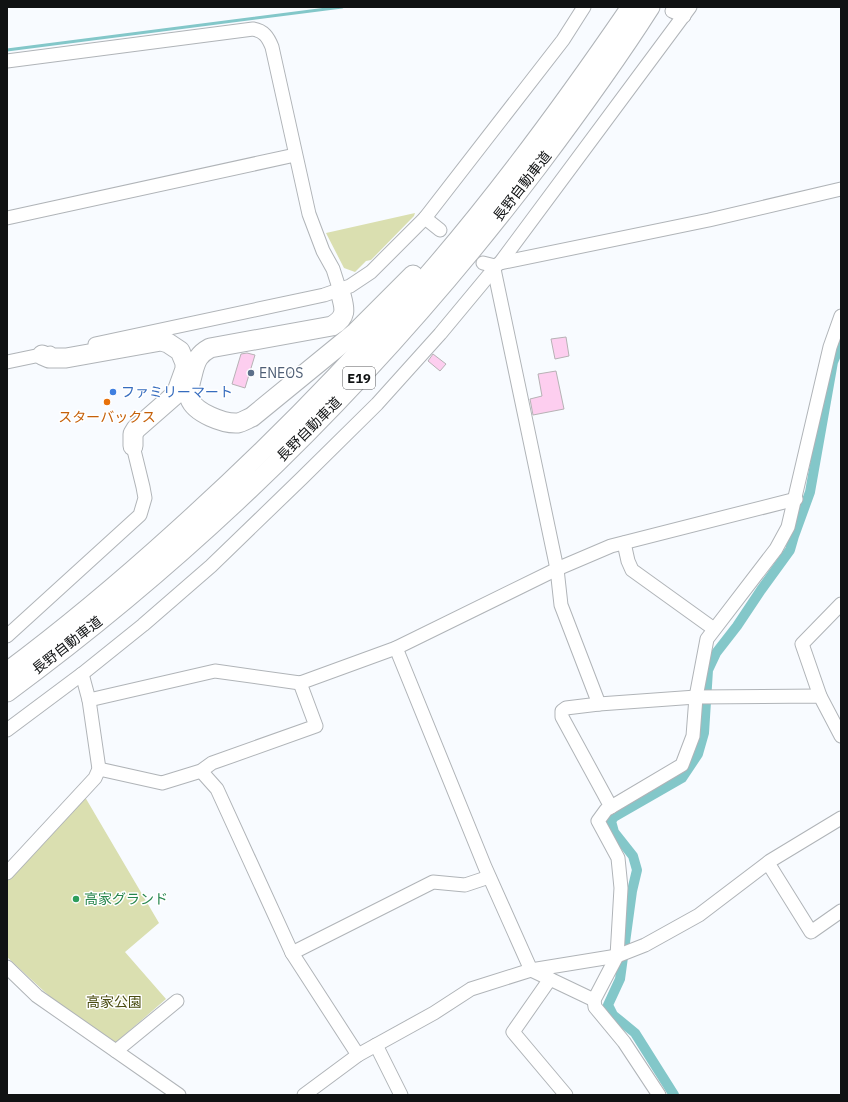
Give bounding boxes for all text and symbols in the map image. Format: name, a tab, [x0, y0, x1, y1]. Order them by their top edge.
street label: 長野自動車道	[489, 147, 555, 225]
place label: ENEOS	[259, 364, 303, 382]
road number: E19	[343, 367, 375, 389]
marker: ENEOS	[246, 368, 256, 378]
place label: ファミリーマート	[121, 383, 233, 401]
marker: ファミリーマート	[108, 387, 118, 397]
street label: 長野自動車道	[273, 393, 345, 465]
marker: スターバックス	[102, 397, 112, 407]
place label: スターバックス	[58, 408, 156, 426]
street label: 長野自動車道	[28, 612, 106, 678]
place label: 高家グランド	[84, 890, 168, 908]
marker: 高家グランド	[71, 894, 81, 904]
park label: 高家公園	[86, 993, 142, 1011]

